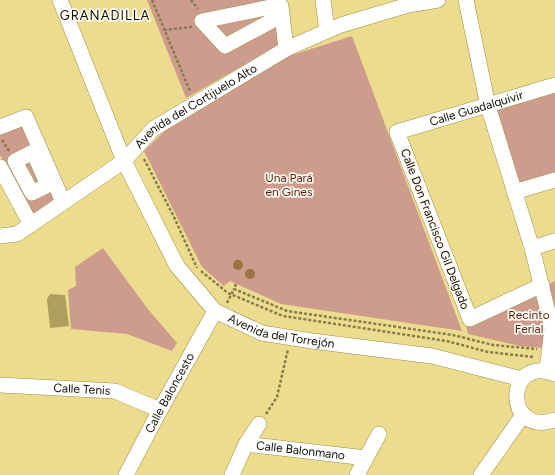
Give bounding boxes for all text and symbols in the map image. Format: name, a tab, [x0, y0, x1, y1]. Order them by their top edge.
district label: GRANADILLA	[60, 8, 150, 23]
street label: Avenida del Cortijuelo Alto	[132, 61, 260, 151]
street label: Calle Guadalquivir	[428, 88, 525, 129]
street label: Calle Don Francisco Gil Delgado	[398, 147, 472, 311]
park label: Una Pará en Gines	[265, 171, 313, 199]
park label: Recinto Ferial	[508, 308, 550, 336]
street label: Avenida del Torrejón	[226, 311, 336, 351]
street label: Calle Baloncesto	[142, 350, 197, 435]
street label: Calle Tenis	[53, 381, 111, 398]
street label: Calle Balonmano	[255, 438, 346, 463]

